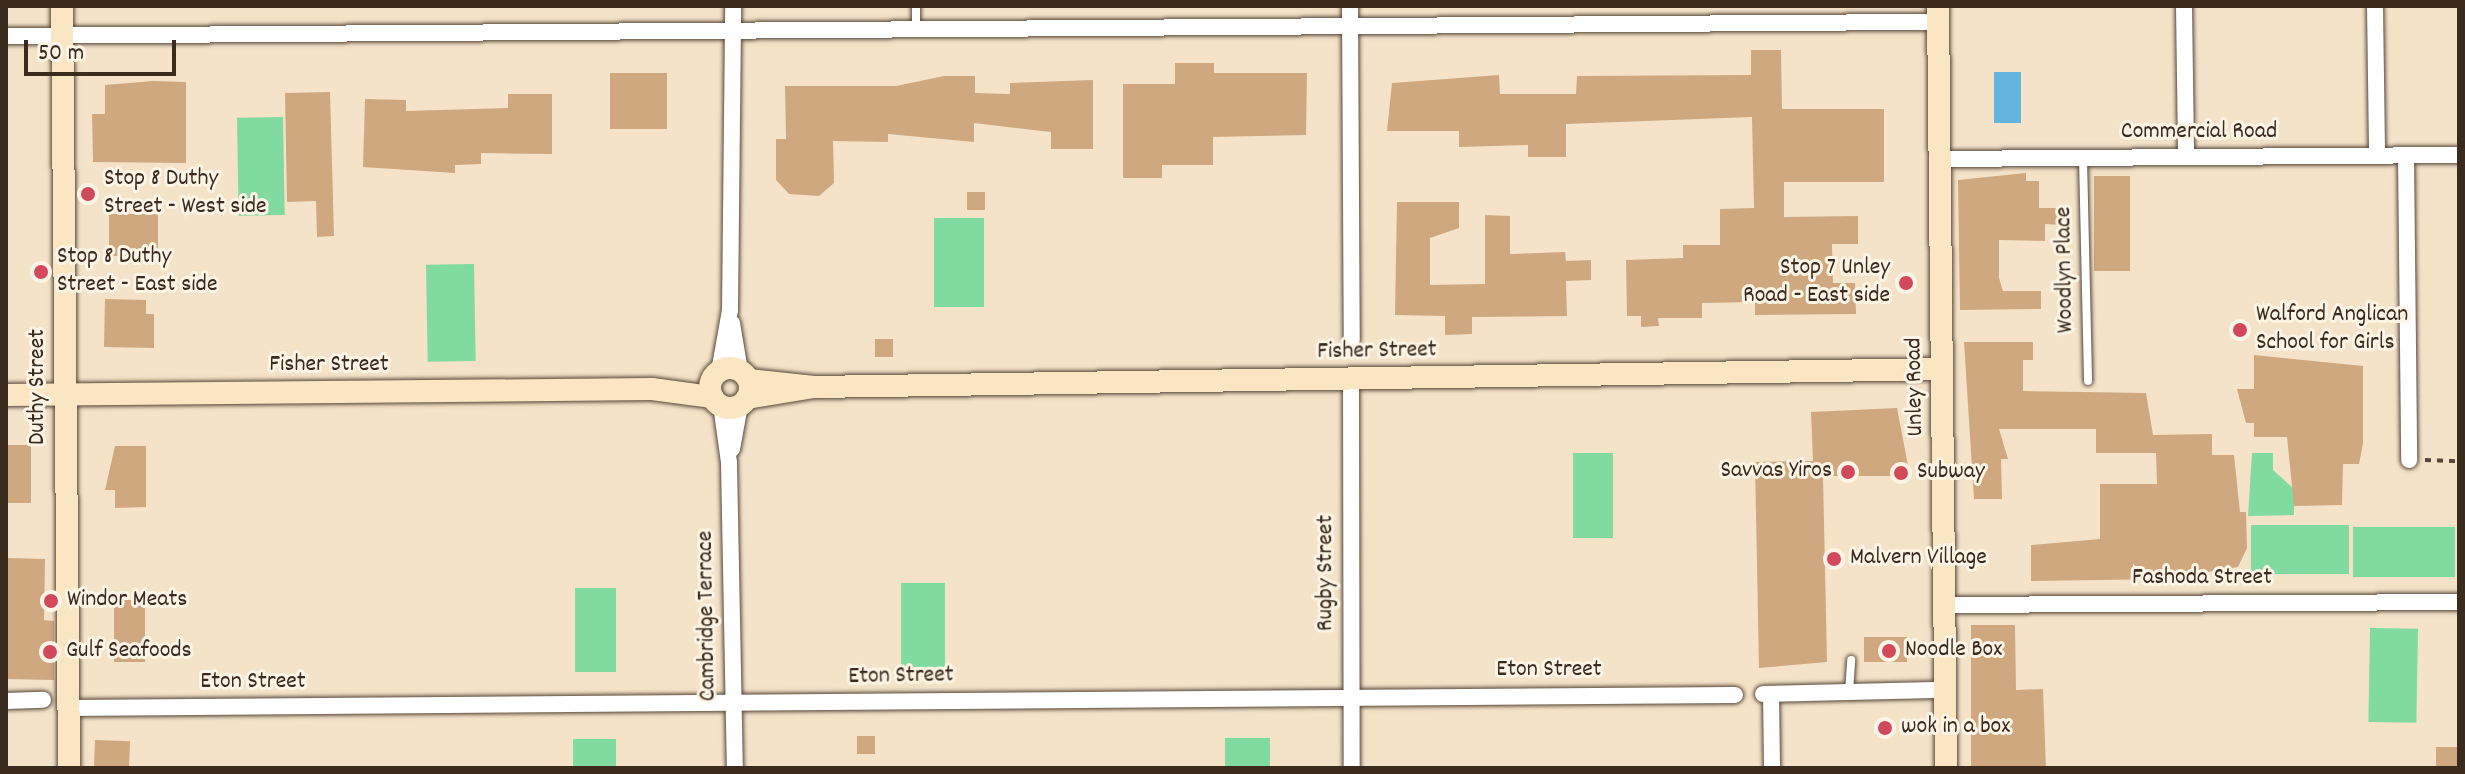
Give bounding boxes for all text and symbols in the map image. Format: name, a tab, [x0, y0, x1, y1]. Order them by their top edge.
scale bar	[28, 24, 180, 74]
text: 50 m	[38, 37, 84, 71]
street label: Commercial Road	[2121, 119, 2277, 147]
place label: Stop 8 Duthy Street - West side	[104, 166, 267, 222]
marker: Stop 8 Duthy Street - West side	[79, 185, 97, 203]
street label: Woodlyn Place	[2050, 207, 2082, 333]
place label: Stop 8 Duthy Street - East side	[57, 244, 217, 300]
place label: Stop 7 Unley Road - East side	[1743, 255, 1890, 311]
marker: Stop 8 Duthy Street - East side	[32, 263, 50, 281]
marker: Stop 7 Unley Road - East side	[1897, 274, 1915, 292]
place label: Walford Anglican School for Girls	[2256, 302, 2408, 358]
marker: Walford Anglican School for Girls	[2231, 321, 2249, 339]
street label: Duthy Street	[25, 329, 53, 445]
street label: Fisher Street	[1317, 337, 1437, 367]
street label: Unley Road	[1901, 337, 1931, 437]
street label: Fisher Street	[269, 352, 389, 380]
place label: Savvas Yiros	[1720, 458, 1832, 486]
place label: Subway	[1917, 459, 1985, 487]
marker: Savvas Yiros	[1839, 463, 1857, 481]
marker: Subway	[1892, 464, 1910, 482]
street label: Rugby Street	[1313, 515, 1341, 631]
street label: Cambridge Terrace	[692, 530, 724, 702]
place label: Malvern Village	[1850, 545, 1987, 573]
marker: Malvern Village	[1825, 550, 1843, 568]
street label: Fashoda Street	[2132, 565, 2272, 593]
place label: Windor Meats	[67, 587, 187, 615]
marker: Windor Meats	[42, 592, 60, 610]
place label: Noodle Box	[1905, 637, 2002, 665]
place label: Gulf Seafoods	[66, 638, 192, 666]
marker: Noodle Box	[1880, 642, 1898, 660]
marker: Gulf Seafoods	[41, 643, 59, 661]
street label: Eton Street	[1496, 657, 1602, 685]
street label: Eton Street	[848, 662, 954, 692]
street label: Eton Street	[200, 669, 306, 697]
place label: wok in a box	[1901, 714, 2010, 742]
marker: wok in a box	[1876, 719, 1894, 737]

